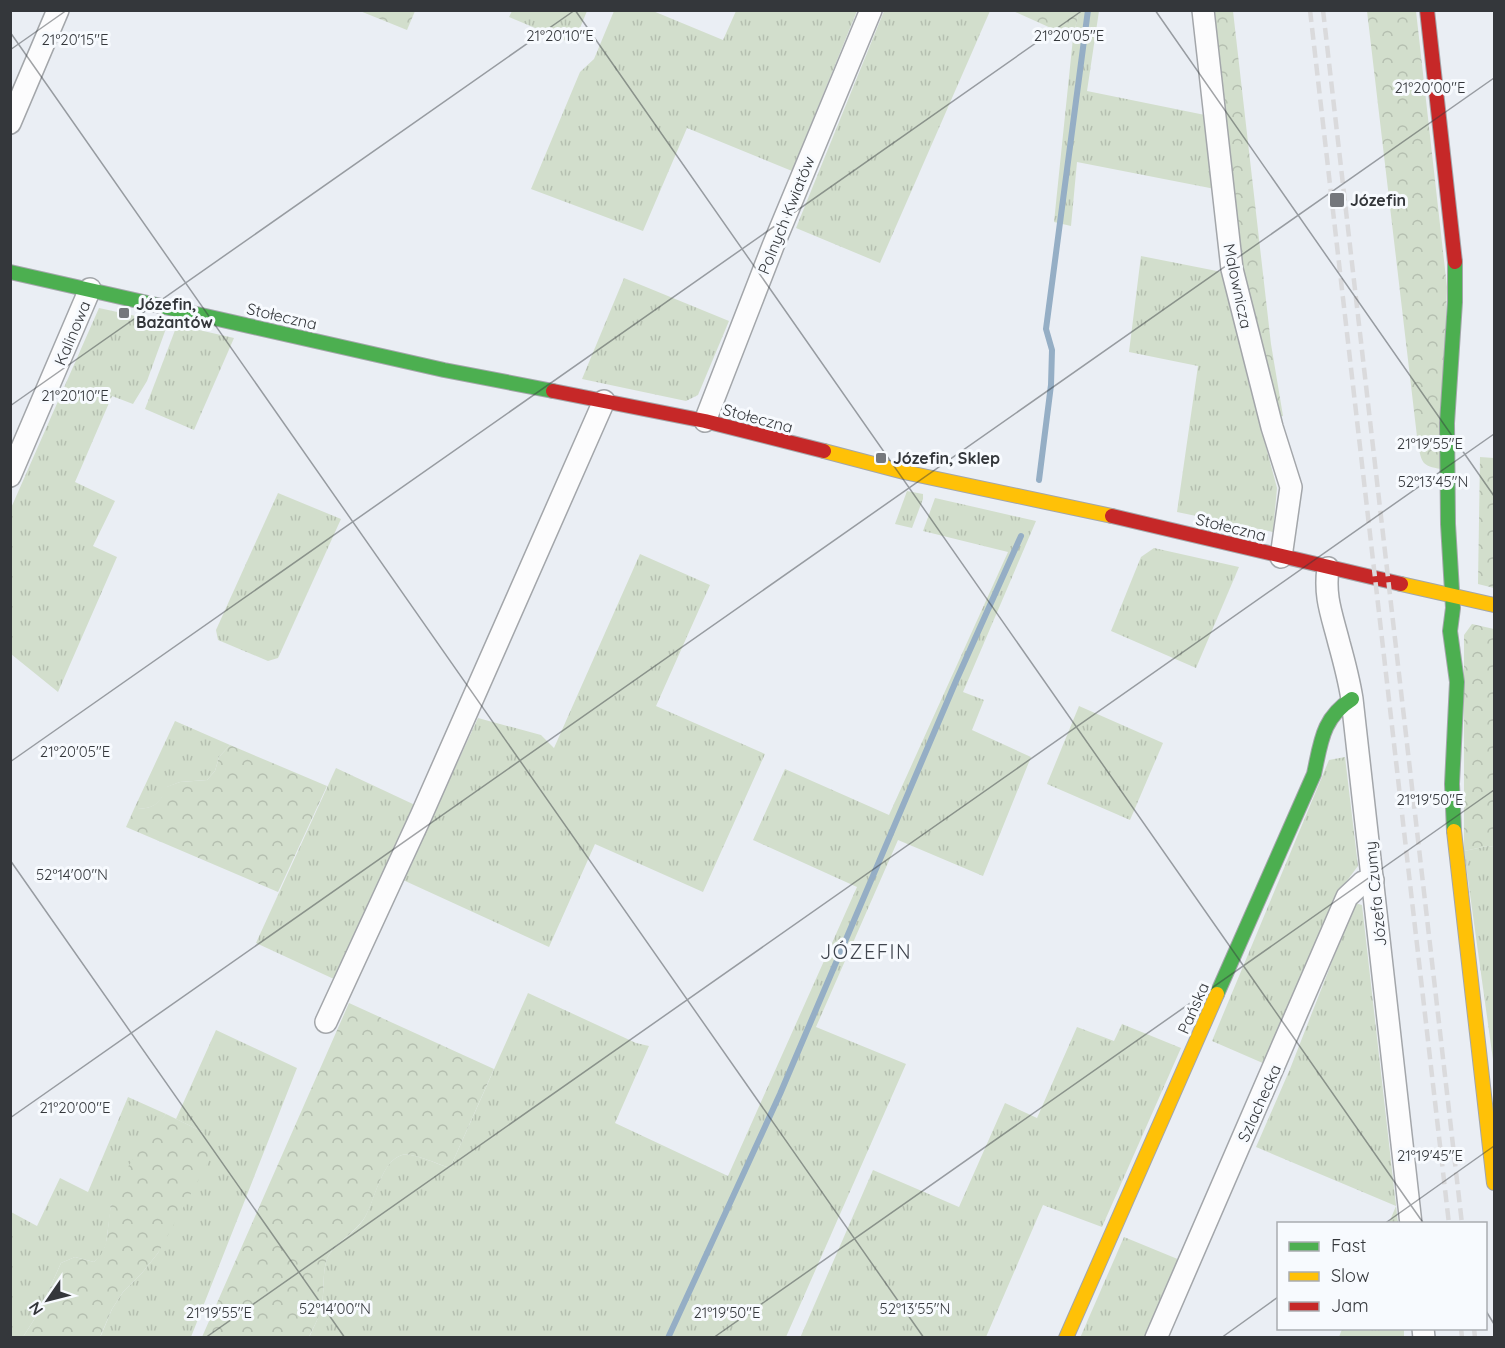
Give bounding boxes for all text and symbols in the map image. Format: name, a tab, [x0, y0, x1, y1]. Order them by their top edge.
text: 21°20'10"E	[526, 26, 594, 45]
text: 21°20'05"E	[1034, 26, 1104, 45]
text: 21°20'15"E	[42, 30, 108, 49]
text: 21°20'00"E	[1394, 78, 1466, 97]
street label: Polnych Kwiatów	[753, 153, 819, 277]
place label: Józefin	[1350, 190, 1406, 210]
marker: Józefin	[1328, 191, 1346, 209]
street label: Malownicza	[1219, 242, 1257, 330]
place label: Józefin, Bażantów	[136, 294, 213, 332]
street label: Kalinowa	[49, 298, 95, 368]
street label: Stołeczna	[245, 298, 319, 334]
marker: Józefin, Bażantów	[117, 306, 131, 320]
text: 21°20'10"E	[41, 386, 109, 405]
street label: Stołeczna	[721, 399, 795, 437]
text: 21°19'55"E	[1397, 434, 1463, 453]
place label: Józefin, Sklep	[893, 448, 1000, 468]
marker: Józefin, Sklep	[874, 451, 888, 465]
text: 52°13'45"N	[1398, 472, 1468, 491]
street label: Stołeczna	[1194, 509, 1268, 545]
text: 21°20'05"E	[40, 742, 110, 761]
text: 21°19'50"E	[1396, 790, 1464, 809]
street label: Józefa Czumy	[1360, 840, 1390, 948]
text: 52°14'00"N	[36, 865, 108, 884]
district label: JÓZEFIN	[820, 939, 912, 964]
street label: Pańska	[1173, 979, 1213, 1037]
street label: Szlachecka	[1233, 1061, 1285, 1145]
text: 21°20'00"E	[39, 1098, 111, 1117]
text: 21°19'45"E	[1397, 1146, 1463, 1165]
legend	[1277, 1222, 1487, 1330]
text: Fast	[1331, 1234, 1366, 1257]
text: Slow	[1331, 1264, 1369, 1287]
north arrow	[18, 1270, 78, 1330]
text: Jam	[1331, 1294, 1369, 1317]
text: N	[24, 1298, 47, 1319]
text: 52°14'00"N	[299, 1299, 371, 1318]
text: 52°13'55"N	[880, 1299, 950, 1318]
text: 21°19'55"E	[186, 1303, 252, 1322]
text: 21°19'50"E	[693, 1303, 761, 1322]

